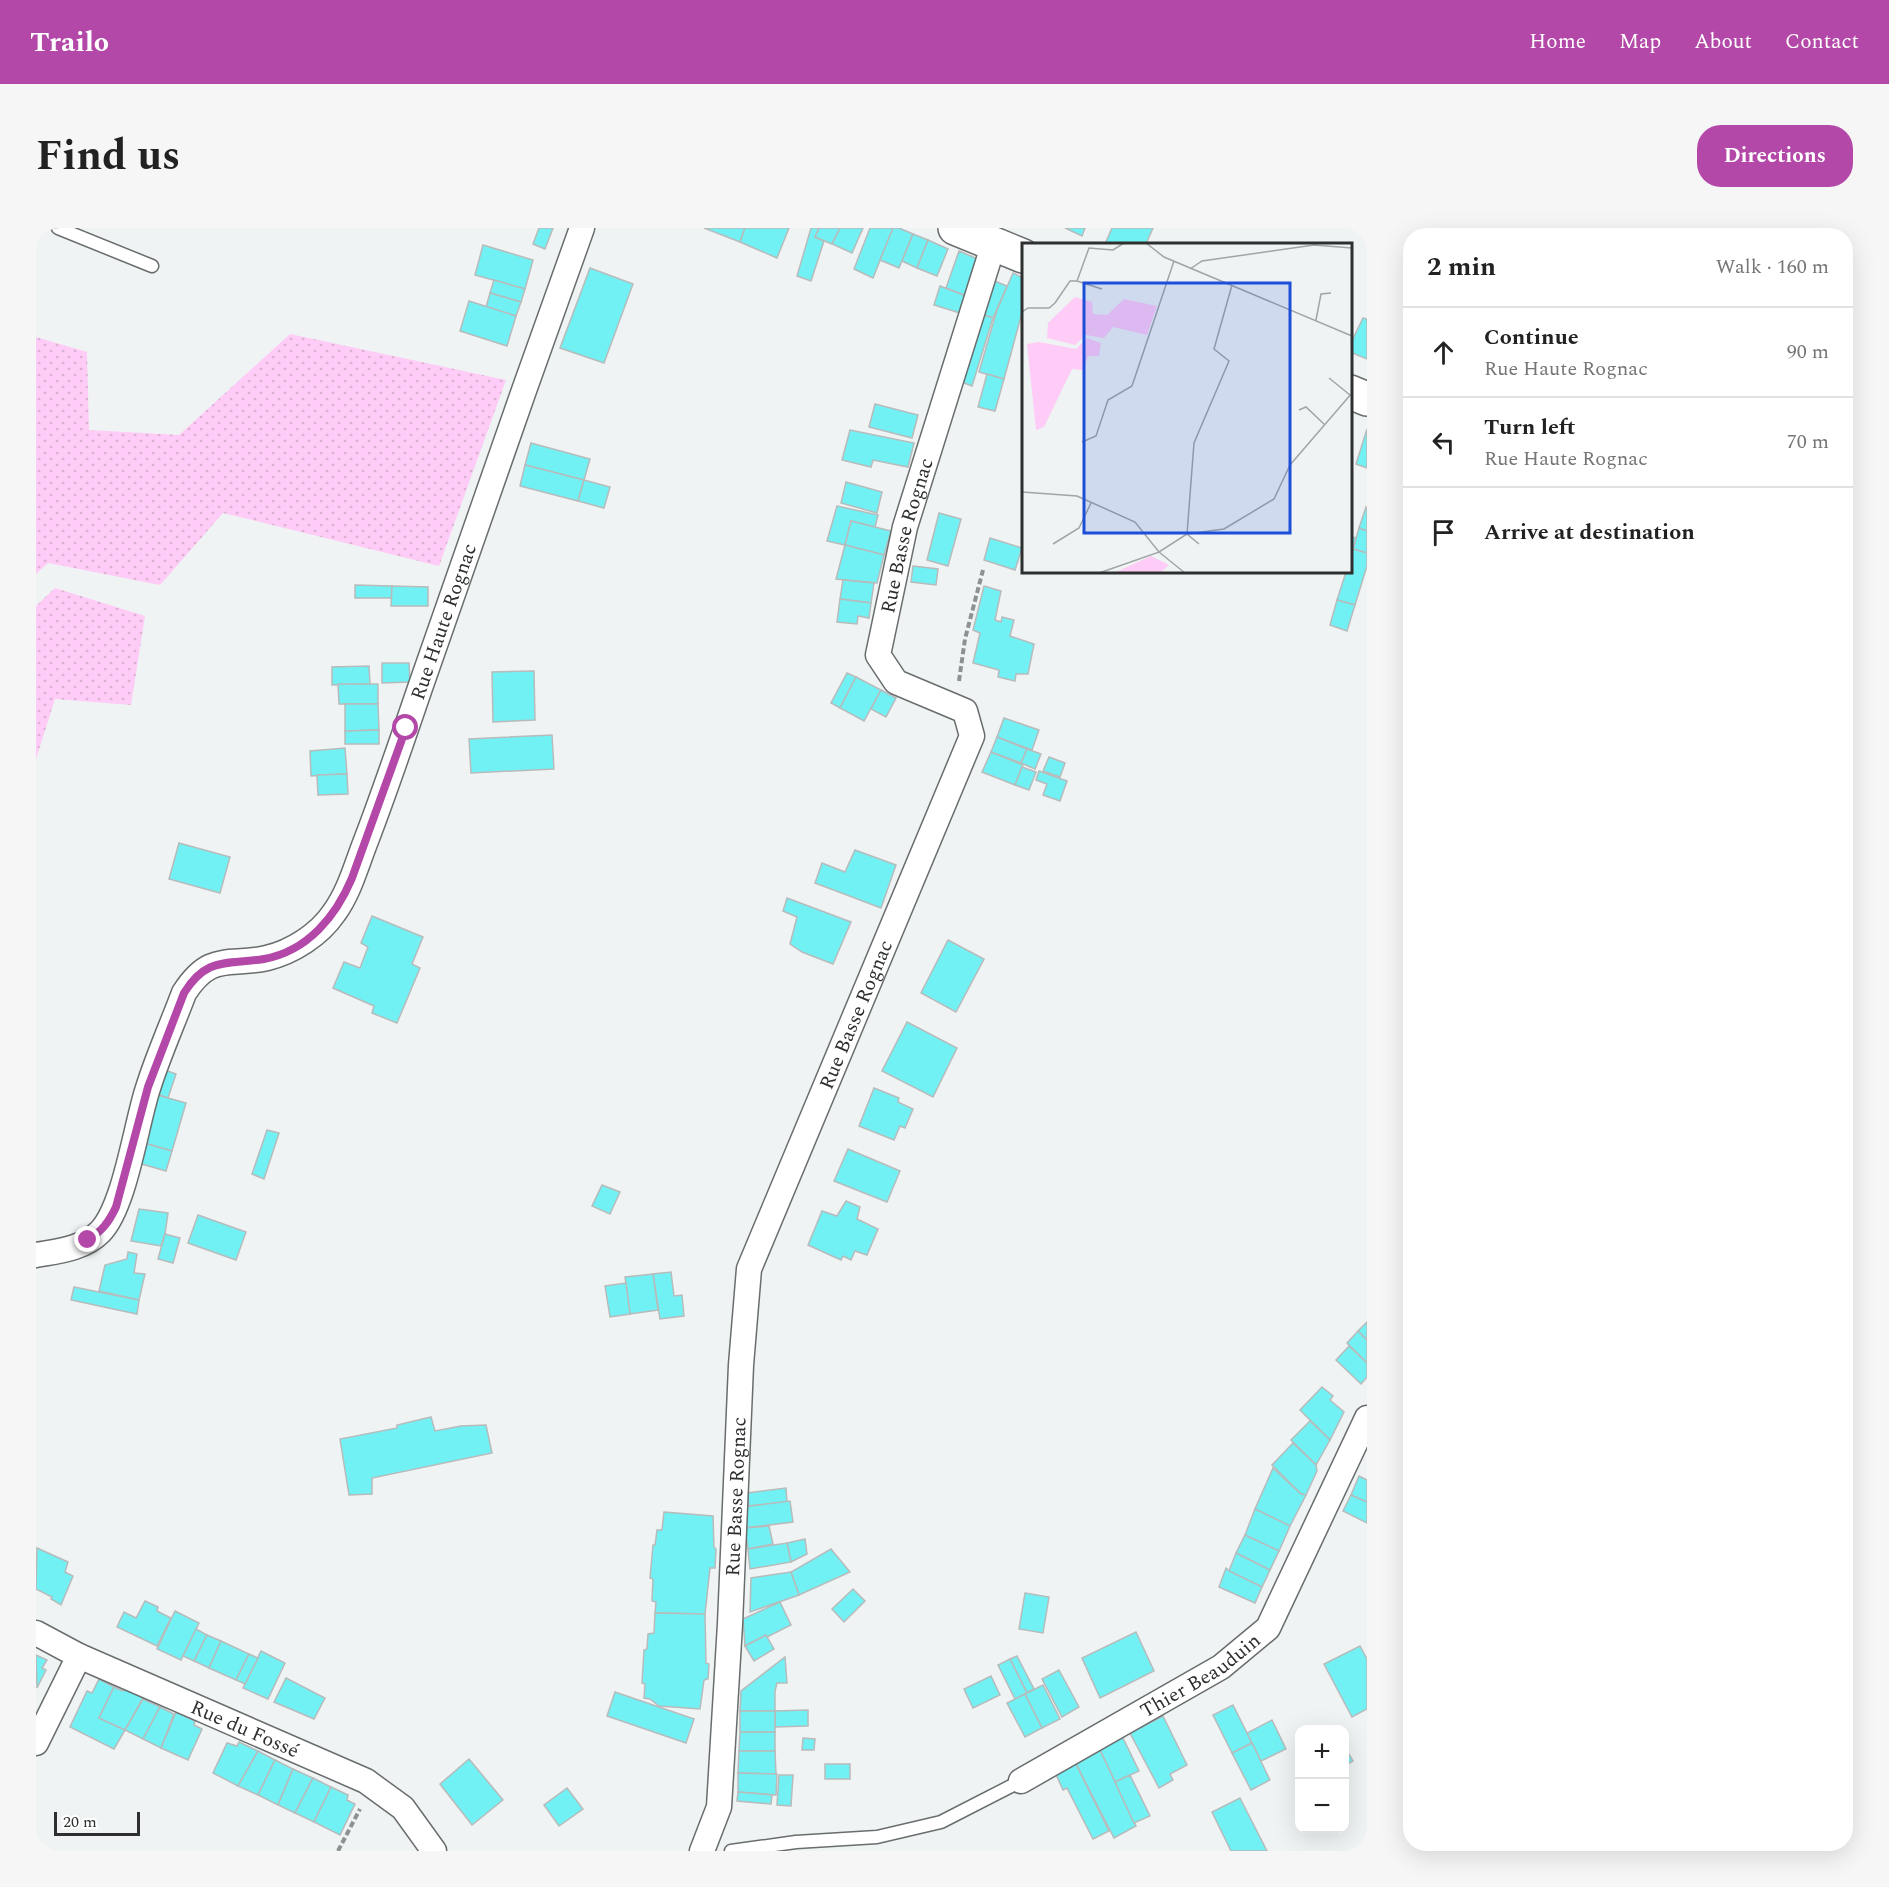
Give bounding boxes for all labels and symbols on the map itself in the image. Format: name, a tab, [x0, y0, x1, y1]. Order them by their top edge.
inset map	[1022, 243, 1352, 573]
street label: Rue Basse Rognac	[873, 454, 942, 616]
street label: Rue Haute Rognac	[403, 539, 485, 704]
route start	[392, 714, 418, 740]
street label: Rue Basse Rognac	[812, 935, 901, 1094]
route end	[74, 1226, 100, 1252]
street label: Rue Basse Rognac	[718, 1416, 755, 1577]
street label: Thier Beauduin	[1135, 1626, 1267, 1726]
street label: Rue du Fossé	[186, 1692, 304, 1766]
scale bar	[54, 1809, 140, 1836]

